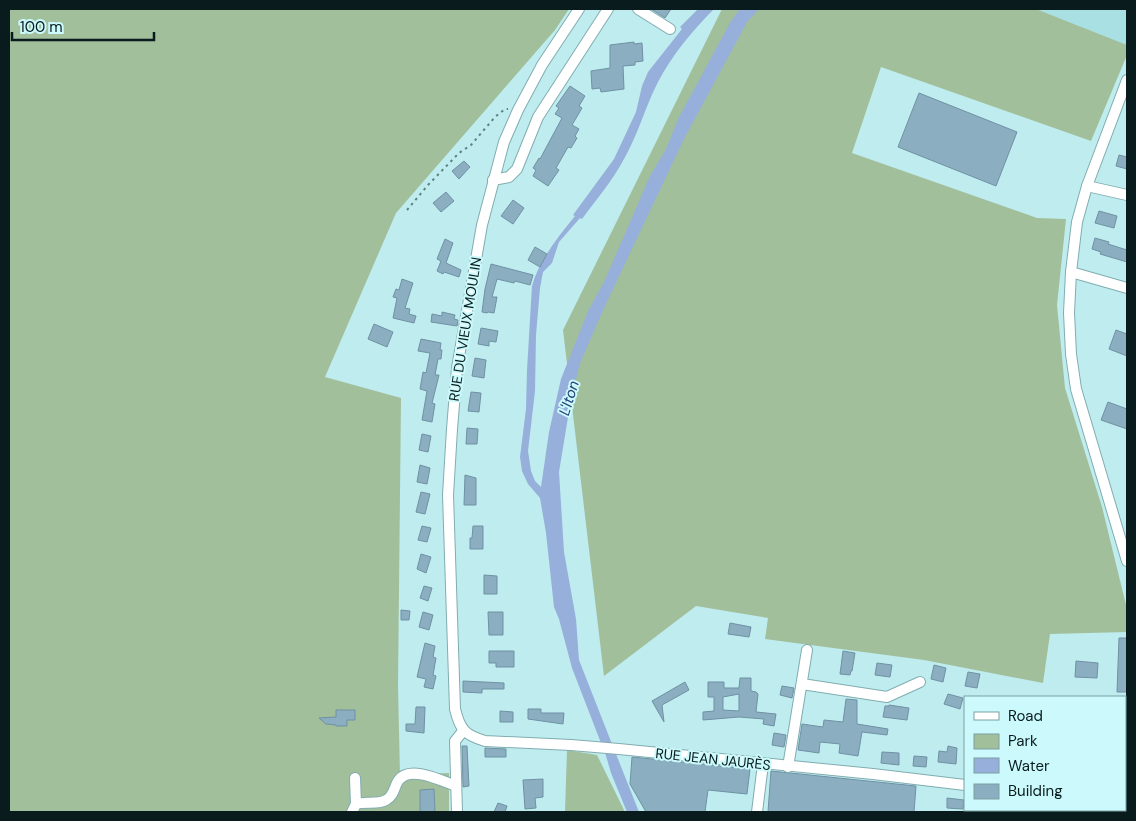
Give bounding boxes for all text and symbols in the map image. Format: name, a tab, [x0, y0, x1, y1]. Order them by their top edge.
scale bar	[12, 10, 155, 42]
text: 100 m	[20, 17, 63, 37]
street label: RUE DU VIEUX MOULIN	[445, 256, 485, 402]
water label: L'Iton	[554, 378, 584, 418]
legend	[964, 696, 1126, 811]
text: Road	[1008, 706, 1043, 726]
text: Park	[1008, 731, 1038, 751]
street label: RUE JEAN JAURÈS	[655, 744, 771, 774]
text: Water	[1008, 756, 1050, 776]
text: Building	[1008, 781, 1063, 801]

